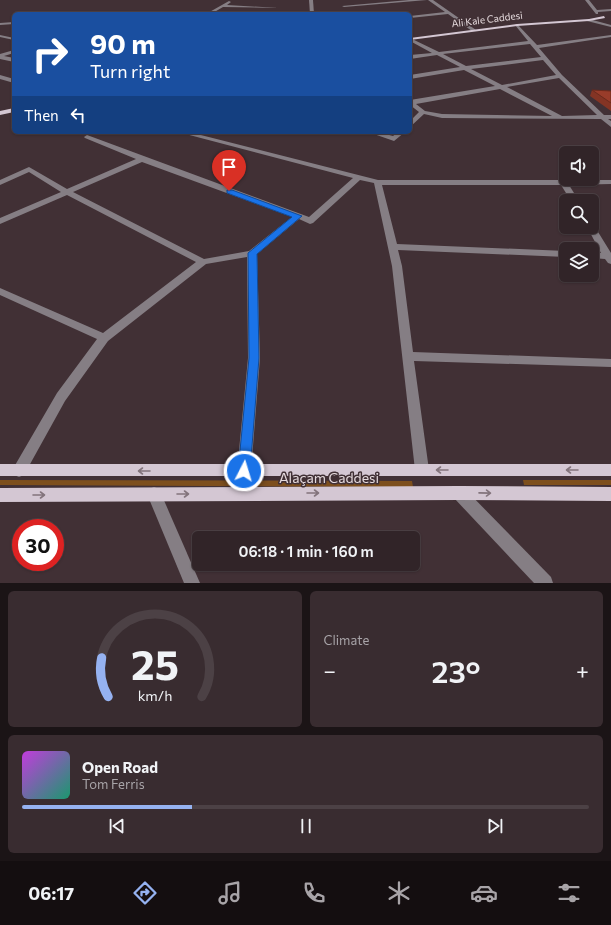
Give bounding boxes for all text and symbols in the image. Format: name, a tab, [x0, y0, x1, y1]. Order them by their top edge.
street label: Ali Kale Caddesi	[451, 9, 523, 29]
text: 90 m	[90, 26, 156, 60]
icon: right	[24, 28, 76, 80]
text: Turn right	[90, 60, 170, 82]
icon: left	[67, 104, 89, 126]
text: Then	[24, 106, 59, 124]
map controls	[559, 146, 599, 282]
button: sound	[559, 146, 599, 186]
pin	[212, 150, 246, 191]
icon: arrive	[218, 156, 240, 178]
button: search	[559, 194, 599, 234]
button: layers	[559, 242, 599, 282]
position arrow	[223, 450, 265, 492]
one-way arrow	[436, 466, 449, 474]
one-way arrow	[566, 466, 579, 474]
one-way arrow	[138, 467, 151, 475]
street label: Alaçam Caddesi	[279, 469, 379, 486]
one-way arrow	[306, 489, 319, 497]
one-way arrow	[478, 489, 491, 497]
one-way arrow	[176, 490, 189, 498]
one-way arrow	[32, 491, 45, 499]
speed limit sign: 30	[12, 519, 64, 571]
text: 06:18 · 1 min · 160 m	[239, 542, 374, 560]
text: Climate	[324, 632, 369, 648]
text: 25	[131, 638, 179, 689]
text: 23°	[432, 652, 481, 689]
text: −	[324, 657, 336, 684]
text: +	[576, 657, 589, 684]
text: km/h	[137, 686, 172, 704]
text: Open Road	[82, 758, 158, 776]
text: Tom Ferris	[82, 776, 145, 792]
icon: previous	[106, 815, 128, 837]
icon: pause	[295, 815, 317, 837]
icon: next	[484, 815, 506, 837]
icon: directions	[131, 879, 159, 907]
icon: music	[216, 879, 244, 907]
icon: phone	[300, 879, 328, 907]
icon: climate	[385, 879, 413, 907]
icon: car	[470, 879, 498, 907]
icon: filters	[555, 879, 583, 907]
text: 06:17	[28, 882, 74, 904]

